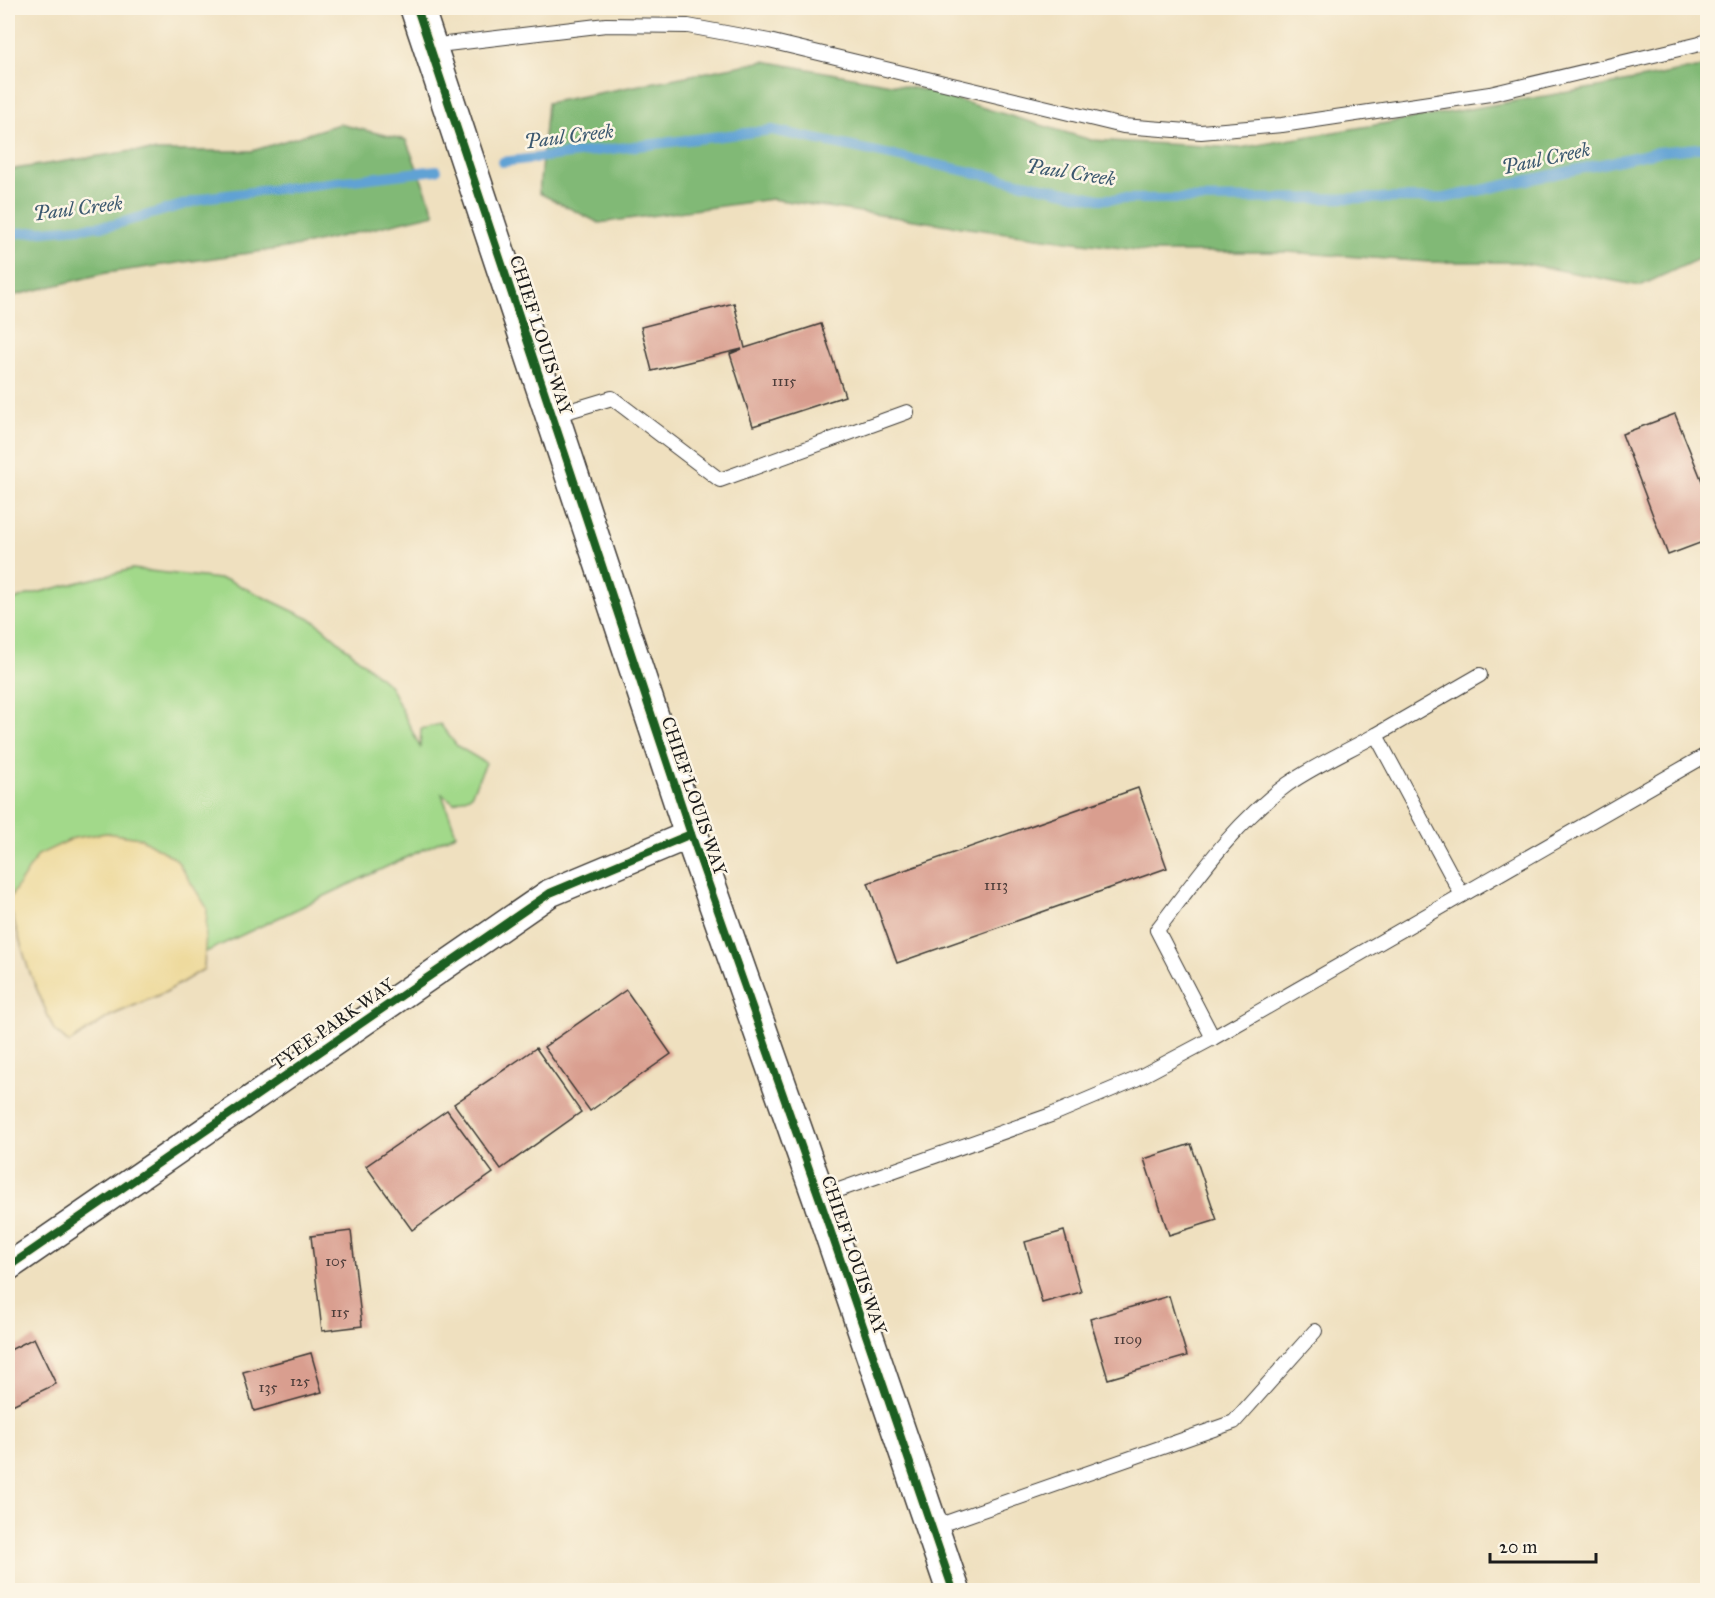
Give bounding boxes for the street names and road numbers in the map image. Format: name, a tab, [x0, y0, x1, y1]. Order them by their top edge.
street label: CHIEF LOUIS WAY	[505, 252, 577, 418]
street label: CHIEF LOUIS WAY	[656, 714, 732, 879]
street label: TYEE PARK WAY	[268, 973, 399, 1074]
street label: CHIEF LOUIS WAY	[816, 1173, 892, 1338]

